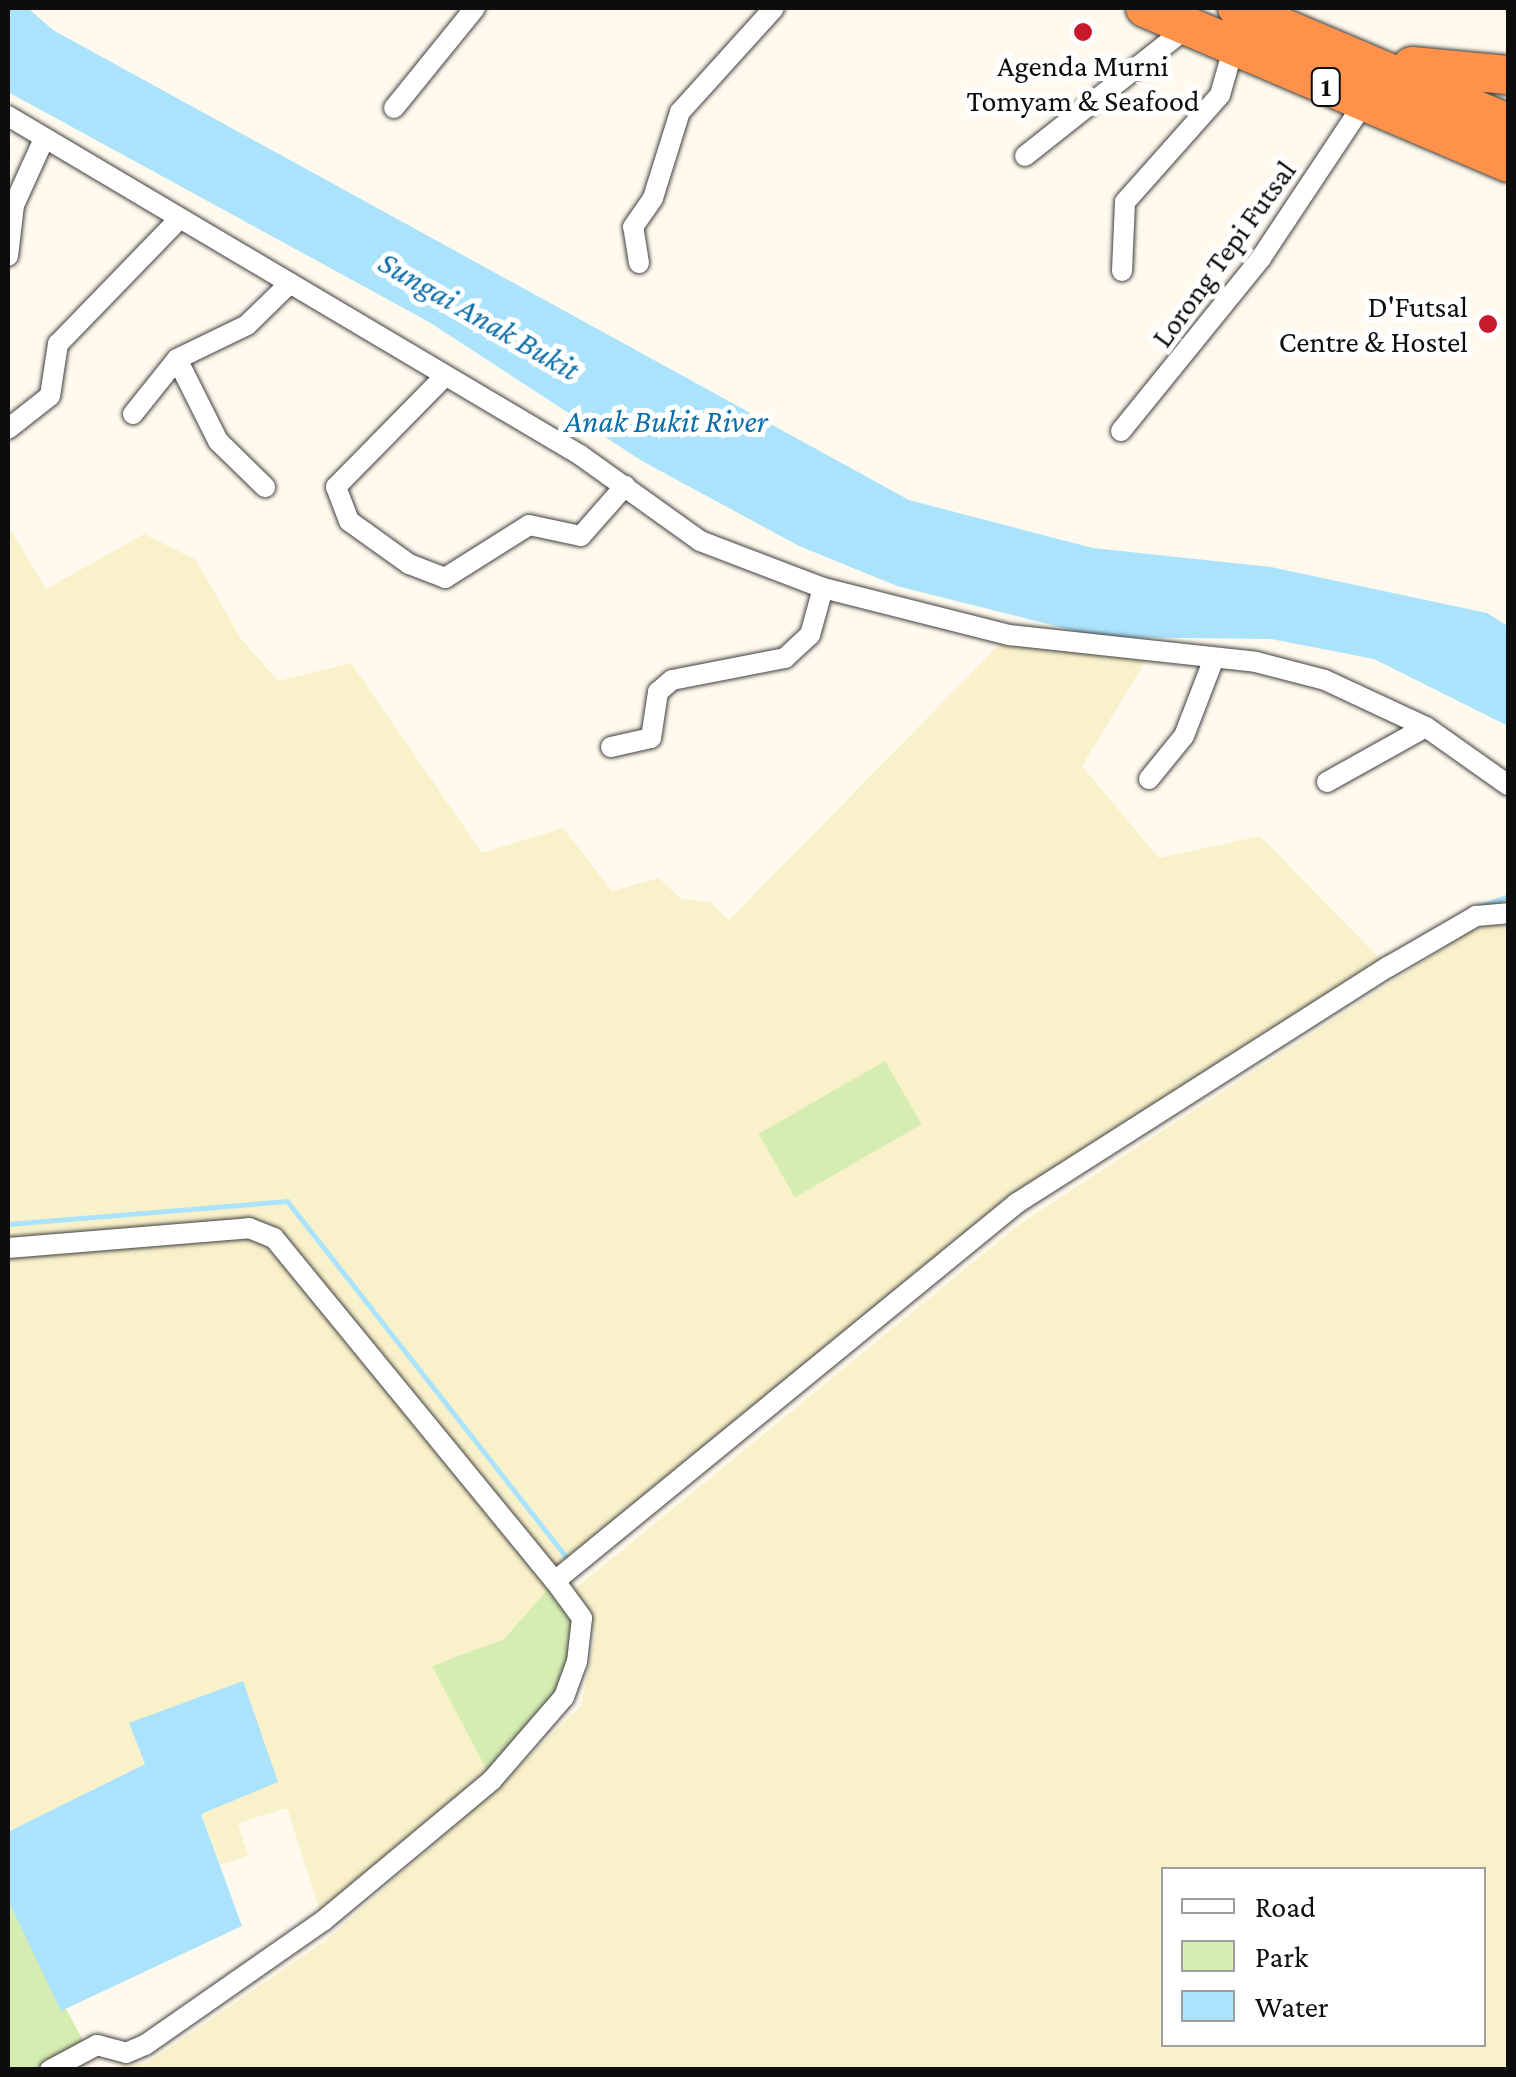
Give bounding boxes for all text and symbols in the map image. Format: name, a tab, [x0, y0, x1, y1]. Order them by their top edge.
marker: Agenda Murni Tomyam & Seafood	[1072, 21, 1094, 43]
place label: Agenda Murni Tomyam & Seafood	[966, 48, 1200, 118]
road number: 1	[1308, 64, 1344, 110]
street label: Lorong Tepi Futsal	[1144, 154, 1304, 354]
water label: Sungai Anak Bukit	[372, 243, 586, 389]
place label: D'Futsal Centre & Hostel	[1279, 289, 1468, 360]
marker: D'Futsal Centre & Hostel	[1477, 313, 1499, 335]
water label: Anak Bukit River	[564, 402, 768, 440]
legend	[1161, 1867, 1486, 2047]
text: Road	[1255, 1890, 1316, 1923]
text: Park	[1255, 1940, 1308, 1973]
text: Water	[1255, 1990, 1329, 2023]

